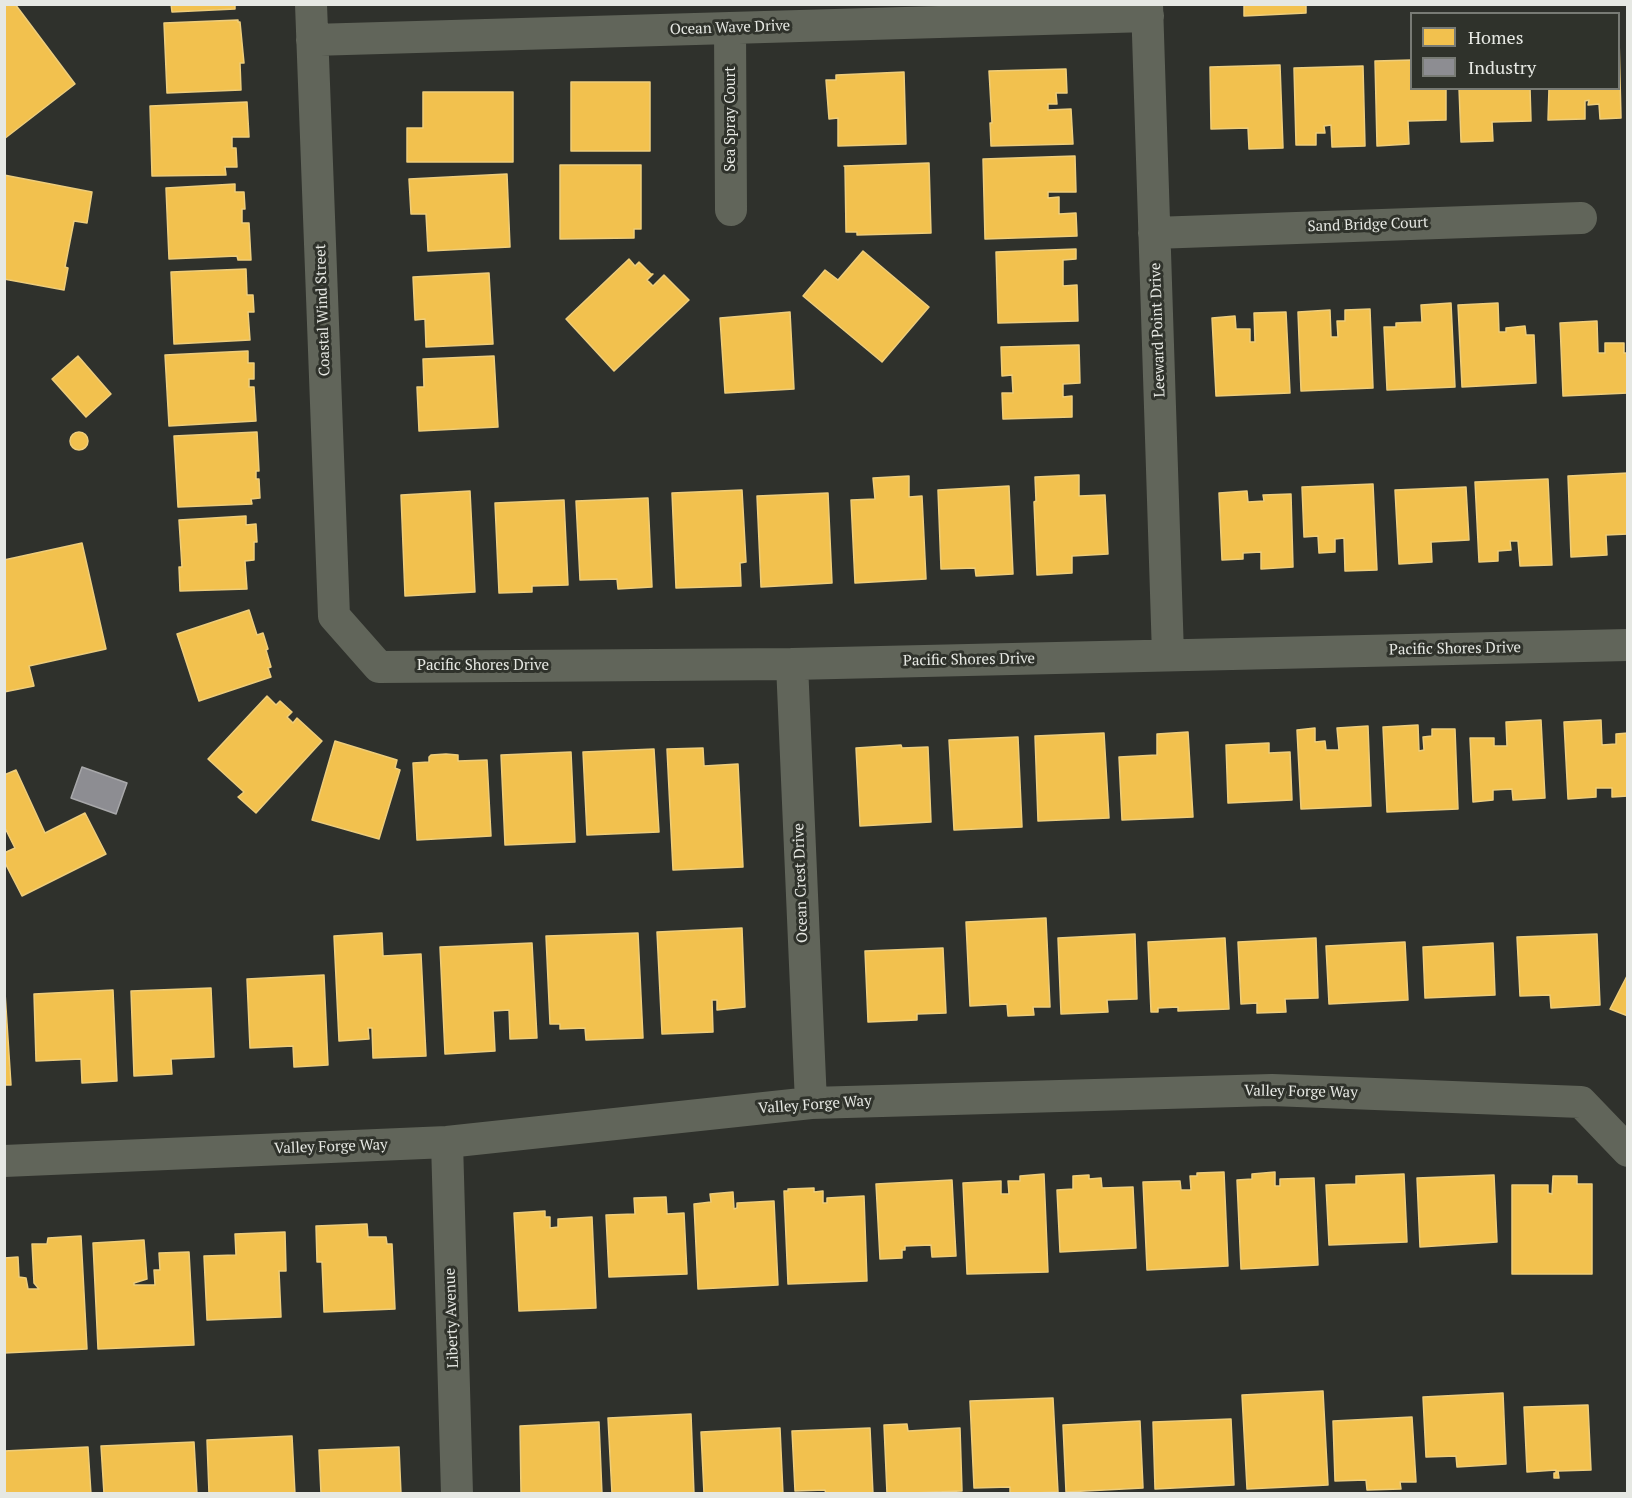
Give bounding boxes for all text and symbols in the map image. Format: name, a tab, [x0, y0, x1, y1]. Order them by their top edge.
legend	[1410, 12, 1620, 90]
street label: Ocean Wave Drive	[670, 17, 790, 39]
text: Homes	[1468, 25, 1523, 49]
text: Industry	[1468, 55, 1536, 79]
street label: Sea Spray Court	[722, 66, 740, 172]
street label: Sand Bridge Court	[1307, 214, 1429, 236]
street label: Coastal Wind Street	[312, 244, 334, 376]
street label: Leeward Point Drive	[1147, 262, 1169, 398]
street label: Pacific Shores Drive	[1389, 639, 1521, 659]
street label: Pacific Shores Drive	[903, 650, 1035, 670]
street label: Pacific Shores Drive	[417, 657, 549, 675]
street label: Ocean Crest Drive	[790, 823, 812, 943]
street label: Valley Forge Way	[1244, 1082, 1358, 1102]
street label: Valley Forge Way	[758, 1092, 872, 1118]
street label: Valley Forge Way	[274, 1136, 388, 1158]
street label: Liberty Avenue	[441, 1268, 463, 1368]

